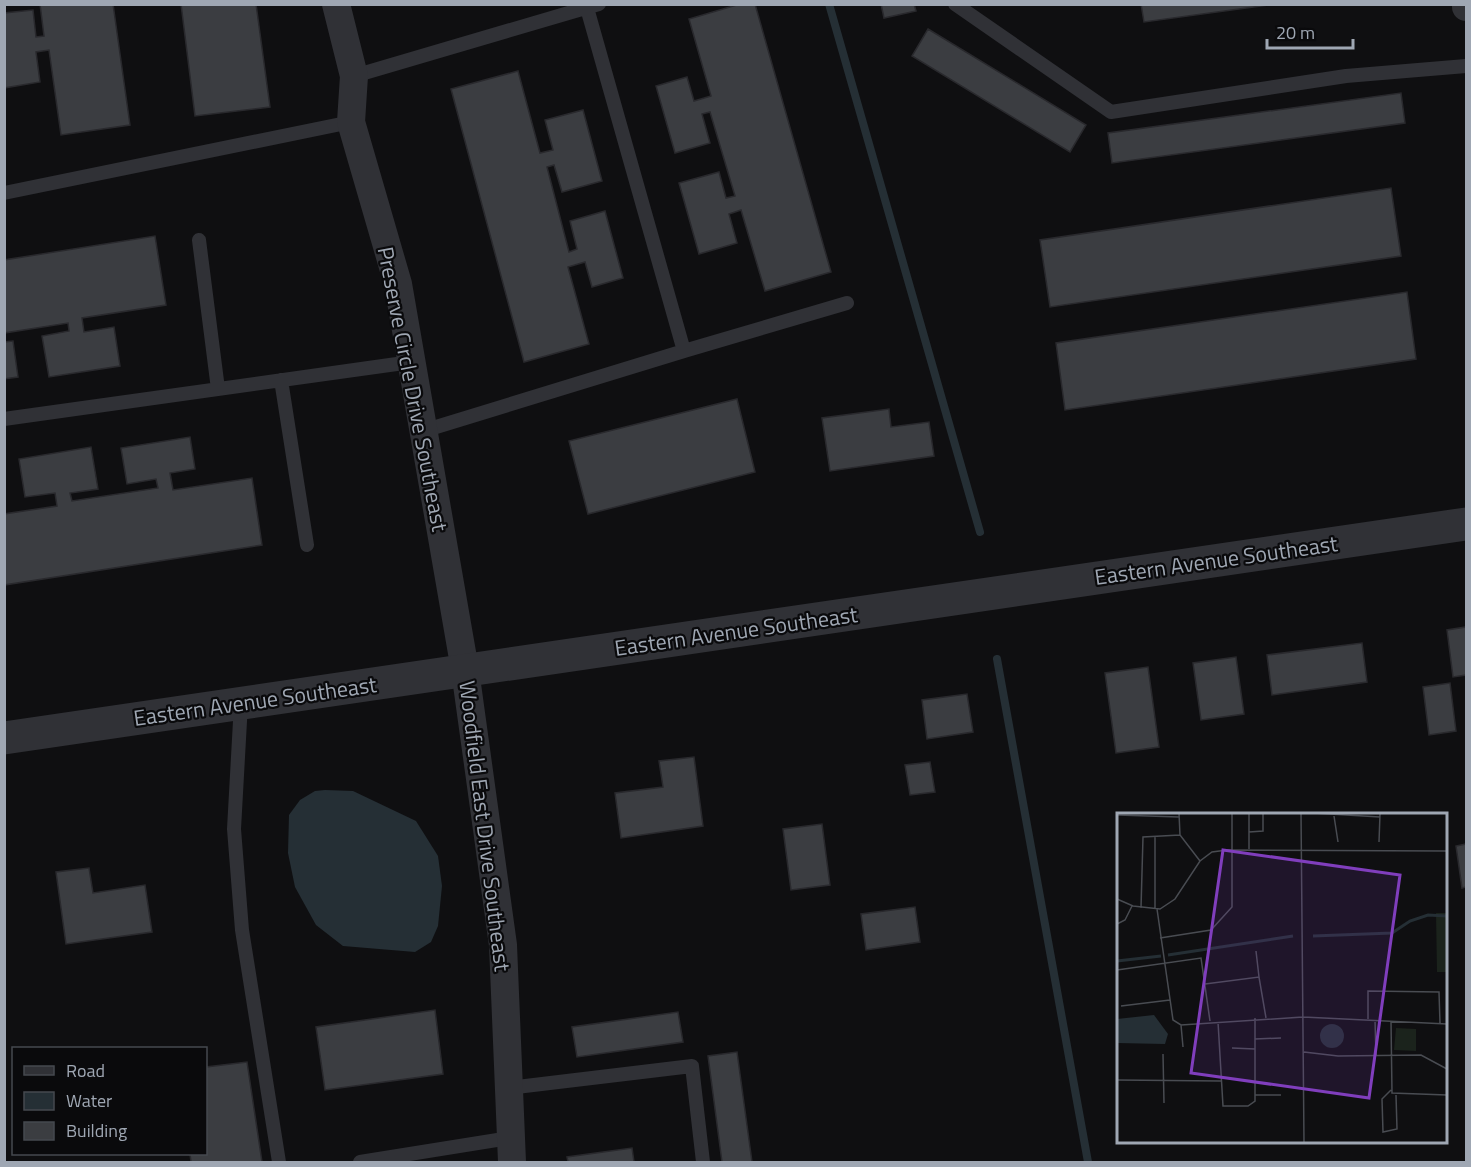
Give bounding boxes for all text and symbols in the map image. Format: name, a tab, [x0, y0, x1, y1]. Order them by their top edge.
scale bar	[1267, 12, 1352, 50]
text: 20 m	[1276, 19, 1315, 46]
street label: Preserve Circle Drive Southeast	[369, 244, 457, 535]
street label: Eastern Avenue Southeast	[1092, 526, 1340, 594]
street label: Eastern Avenue Southeast	[612, 597, 860, 665]
street label: Eastern Avenue Southeast	[131, 667, 379, 735]
street label: Woodfield East Drive Southeast	[450, 679, 520, 973]
inset map	[1117, 813, 1447, 1143]
legend	[12, 1047, 207, 1155]
text: Road	[66, 1057, 105, 1084]
text: Water	[66, 1087, 112, 1114]
text: Building	[66, 1117, 127, 1144]

